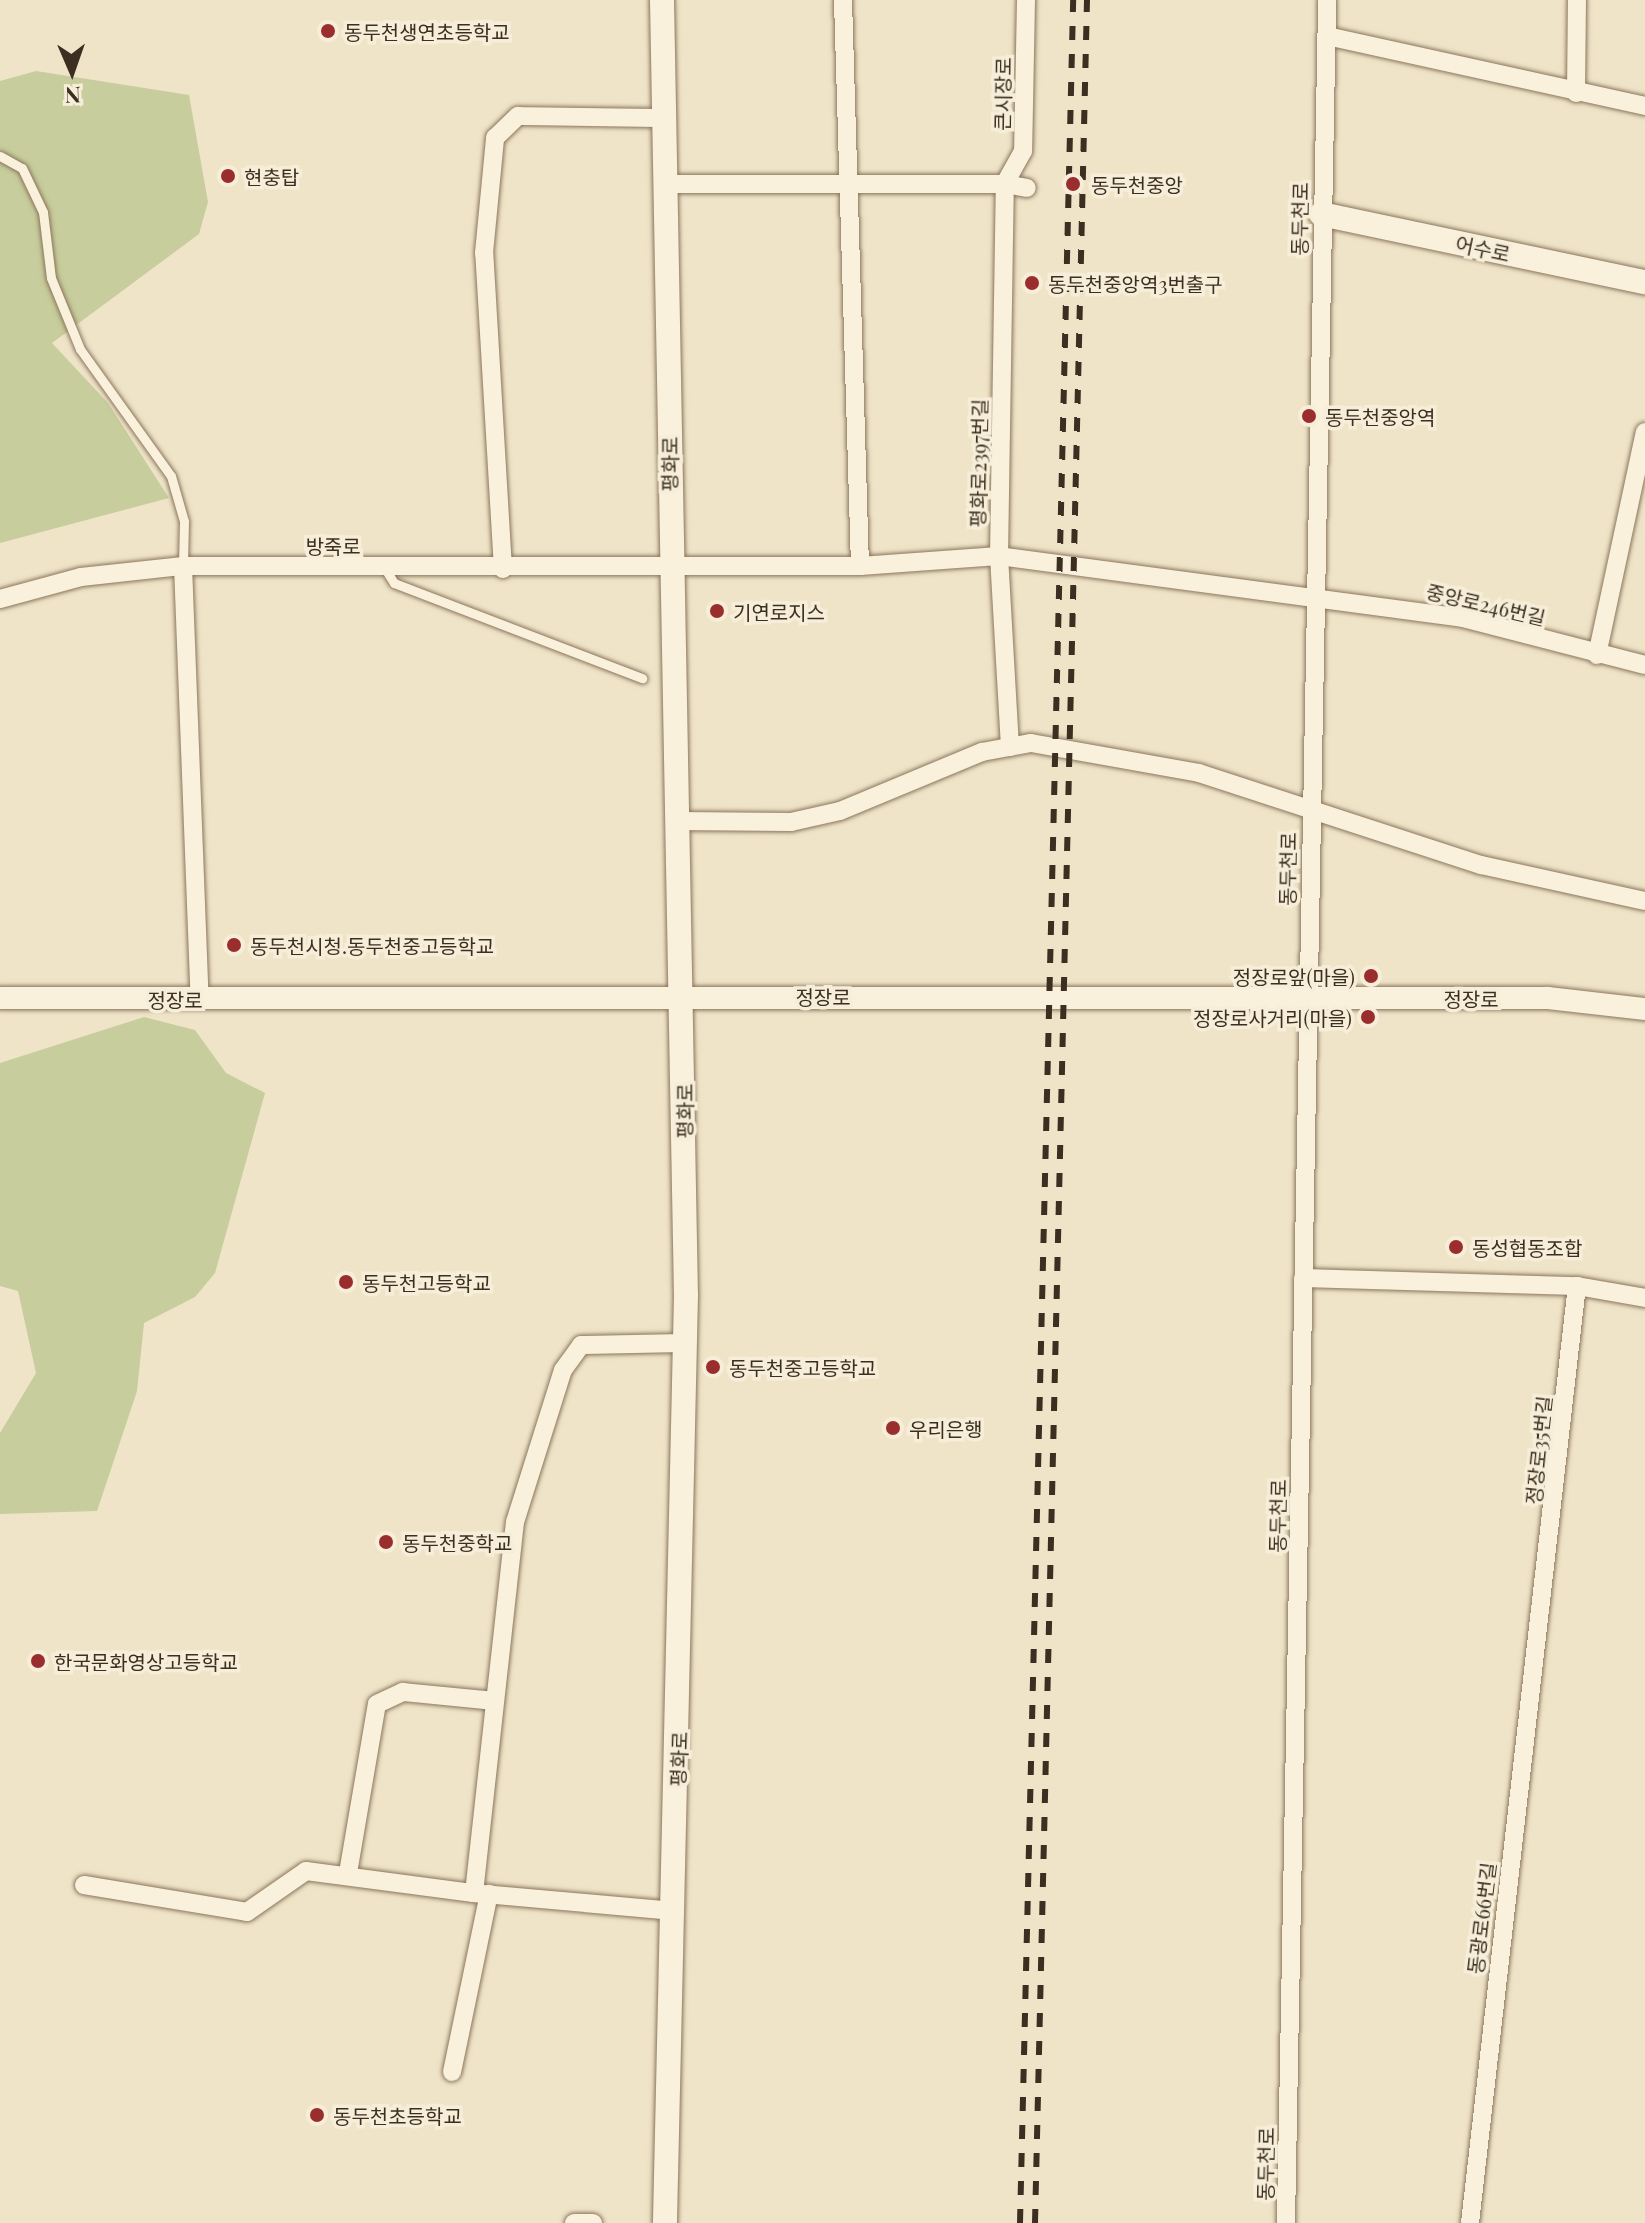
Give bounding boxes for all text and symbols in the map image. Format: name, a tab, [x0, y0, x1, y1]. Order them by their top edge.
place label: 동두천생연초등학교	[344, 19, 510, 43]
marker: 동두천생연초등학교	[319, 22, 337, 40]
north arrow	[32, 32, 112, 112]
street label: 큰시장로	[989, 57, 1015, 131]
text: N	[64, 81, 81, 111]
place label: 현충탑	[244, 164, 299, 188]
marker: 현충탑	[219, 167, 237, 185]
place label: 동두천중앙	[1091, 172, 1183, 196]
marker: 동두천중앙	[1062, 173, 1084, 195]
street label: 동두천로	[1286, 182, 1312, 256]
street label: 어수로	[1454, 231, 1512, 265]
place label: 동두천중앙역3번출구	[1048, 271, 1223, 295]
marker: 동두천중앙역3번출구	[1023, 274, 1041, 292]
street label: 평화로2397번길	[965, 398, 991, 528]
place label: 동두천중앙역	[1325, 404, 1435, 428]
marker: 동두천중앙역	[1300, 407, 1318, 425]
street label: 평화로	[657, 436, 681, 492]
street label: 방죽로	[305, 533, 361, 557]
street label: 중앙로246번길	[1424, 579, 1548, 629]
place label: 기연로지스	[733, 599, 825, 623]
marker: 기연로지스	[708, 602, 726, 620]
street label: 동두천로	[1274, 832, 1300, 906]
place label: 동두천시청.동두천중고등학교	[250, 933, 494, 957]
marker: 동두천시청.동두천중고등학교	[225, 936, 243, 954]
place label: 정장로앞(마을)	[1233, 964, 1355, 988]
marker: 정장로앞(마을)	[1362, 967, 1380, 985]
street label: 정장로	[795, 984, 851, 1008]
street label: 정장로	[1443, 986, 1499, 1010]
street label: 정장로	[147, 987, 203, 1011]
place label: 정장로사거리(마을)	[1193, 1005, 1352, 1029]
marker: 정장로사거리(마을)	[1359, 1008, 1377, 1026]
street label: 평화로	[672, 1083, 696, 1139]
place label: 동성협동조합	[1472, 1235, 1582, 1259]
marker: 동성협동조합	[1447, 1238, 1465, 1256]
place label: 동두천고등학교	[362, 1270, 491, 1294]
marker: 동두천고등학교	[337, 1273, 355, 1291]
place label: 동두천중고등학교	[729, 1355, 876, 1379]
marker: 동두천중고등학교	[704, 1358, 722, 1376]
street label: 정장로35번길	[1520, 1394, 1556, 1506]
place label: 우리은행	[909, 1416, 983, 1440]
marker: 우리은행	[884, 1419, 902, 1437]
street label: 동두천로	[1264, 1479, 1290, 1553]
place label: 동두천중학교	[402, 1530, 512, 1554]
marker: 동두천중학교	[377, 1533, 395, 1551]
place label: 한국문화영상고등학교	[54, 1649, 238, 1673]
marker: 한국문화영상고등학교	[29, 1652, 47, 1670]
street label: 평화로	[665, 1731, 691, 1787]
street label: 동광로66번길	[1462, 1861, 1500, 1975]
place label: 동두천초등학교	[333, 2103, 462, 2127]
marker: 동두천초등학교	[308, 2106, 326, 2124]
street label: 동두천로	[1252, 2127, 1278, 2201]

